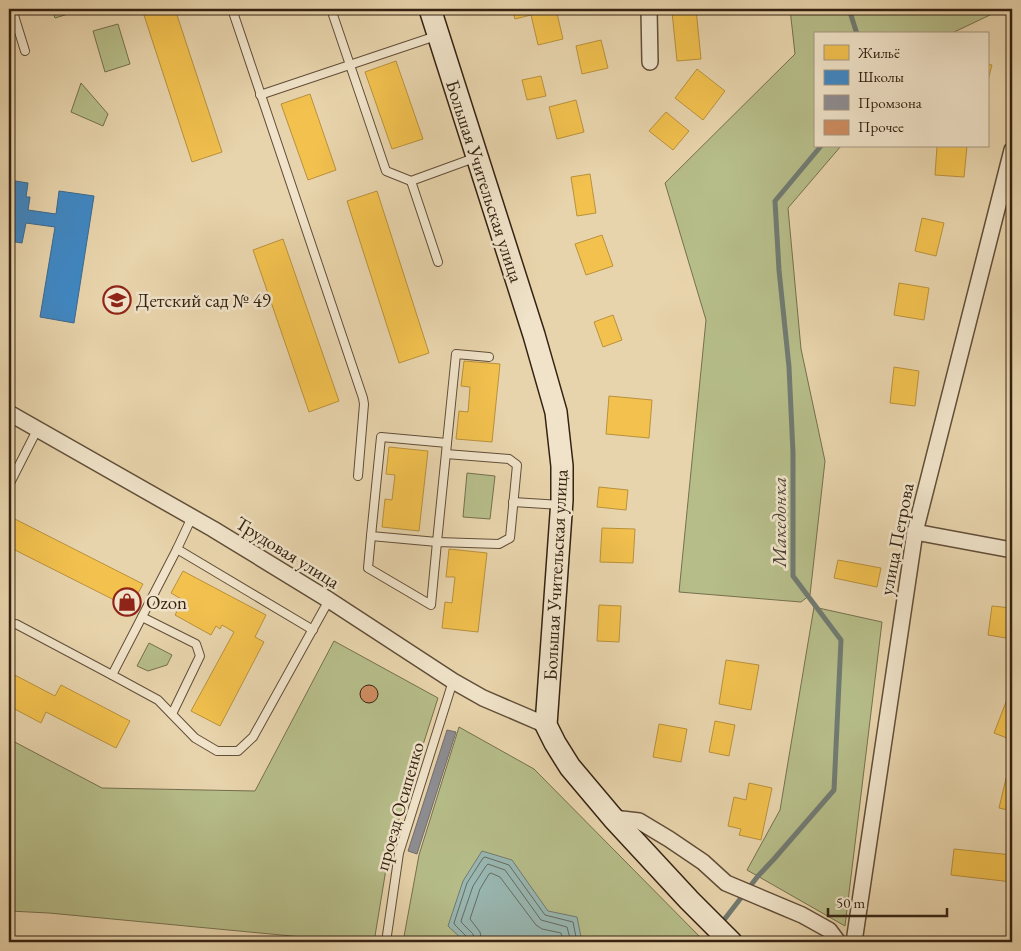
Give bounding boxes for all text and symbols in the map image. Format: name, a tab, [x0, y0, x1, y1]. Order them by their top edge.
legend	[814, 32, 988, 148]
text: Жильё	[857, 43, 900, 62]
text: Школы	[858, 67, 904, 86]
street label: Большая Учительская улица	[440, 77, 529, 286]
text: Промзона	[858, 93, 922, 112]
text: Прочее	[858, 117, 904, 136]
school or university icon: Детский сад № 49	[102, 285, 132, 315]
place label: Детский сад № 49	[136, 288, 271, 313]
street label: Большая Учительская улица	[537, 468, 574, 681]
water label: Македонка	[766, 477, 792, 568]
street label: улица Петрова	[873, 480, 920, 597]
street label: Трудовая улица	[231, 510, 345, 595]
shop icon: Ozon	[112, 587, 142, 617]
place label: Ozon	[146, 590, 187, 615]
street label: проезд Осипенко	[369, 739, 430, 873]
scale bar	[828, 886, 947, 918]
text: 50 m	[836, 893, 865, 912]

